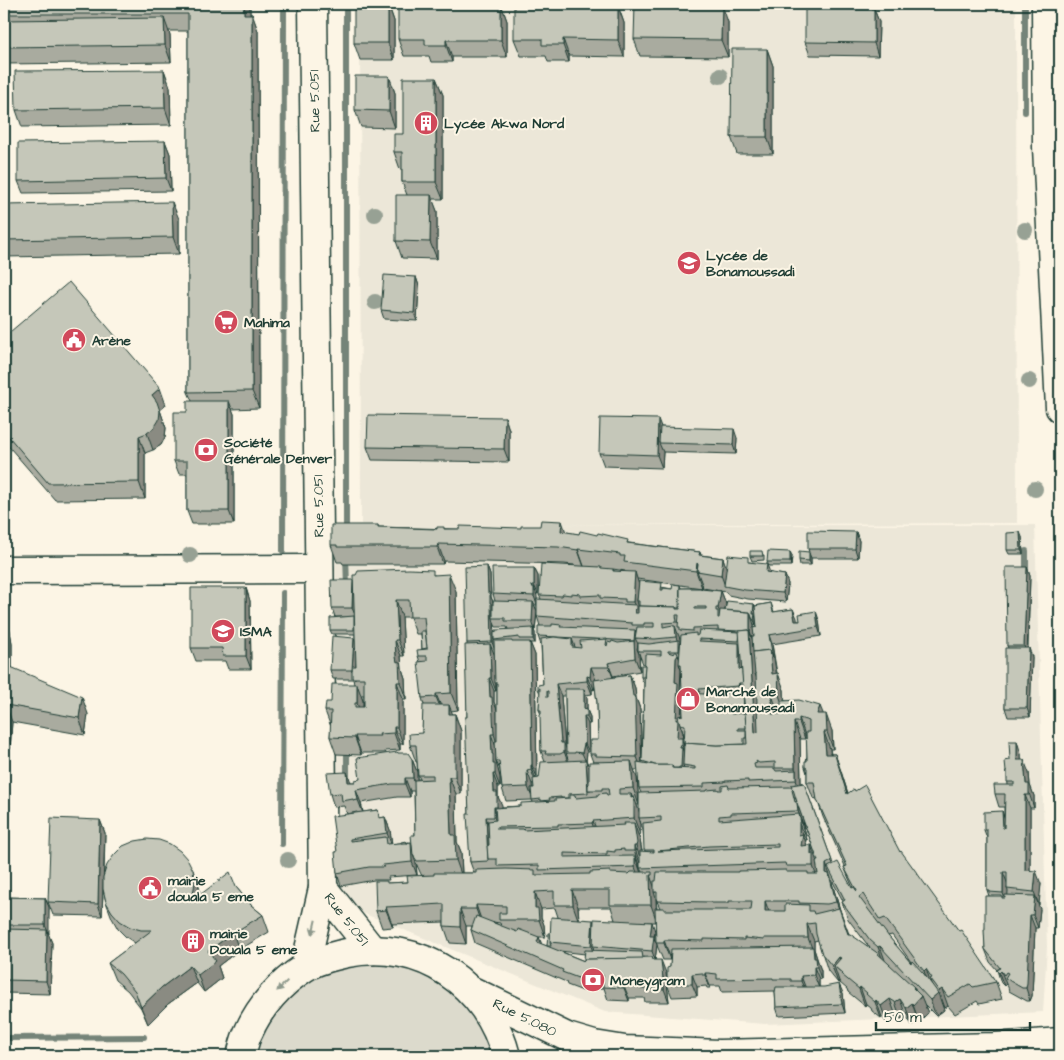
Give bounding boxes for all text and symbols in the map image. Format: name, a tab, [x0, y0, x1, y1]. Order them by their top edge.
street label: Rue 5.051	[304, 69, 326, 132]
building icon: Lycée Akwa Nord	[413, 110, 439, 136]
place label: Lycée Akwa Nord	[444, 114, 565, 134]
place label: Lycée de Bonamoussadi	[706, 246, 795, 282]
school or university icon: Lycée de Bonamoussadi	[676, 250, 702, 276]
supermarket icon: Mahima	[213, 309, 239, 335]
place label: Mahima	[244, 313, 291, 333]
public building icon: Arène	[61, 327, 87, 353]
place label: Arène	[92, 331, 131, 351]
place label: Société Générale Denver	[223, 433, 333, 469]
bank icon: Société Générale Denver	[193, 437, 219, 463]
street label: Rue 5.051	[308, 474, 330, 537]
school or university icon: ISMA	[210, 618, 236, 644]
place label: ISMA	[240, 622, 273, 642]
place label: Marché de Bonamoussadi	[706, 682, 795, 718]
shop icon: Marché de Bonamoussadi	[675, 686, 701, 712]
place label: mairie douala 5 eme	[167, 871, 254, 907]
public building icon: mairie douala 5 eme	[137, 875, 163, 901]
street label: Rue 5.051	[319, 889, 374, 951]
one-way arrow	[310, 920, 318, 935]
place label: mairie Douala 5 eme	[210, 924, 298, 960]
building icon: mairie Douala 5 eme	[180, 928, 206, 954]
bank icon: Moneygram	[580, 967, 606, 993]
place label: Moneygram	[610, 971, 686, 992]
one-way arrow	[276, 980, 288, 992]
street label: Rue 5.080	[489, 994, 560, 1042]
scale bar	[876, 1000, 1030, 1032]
text: 50 m	[884, 1007, 922, 1028]

